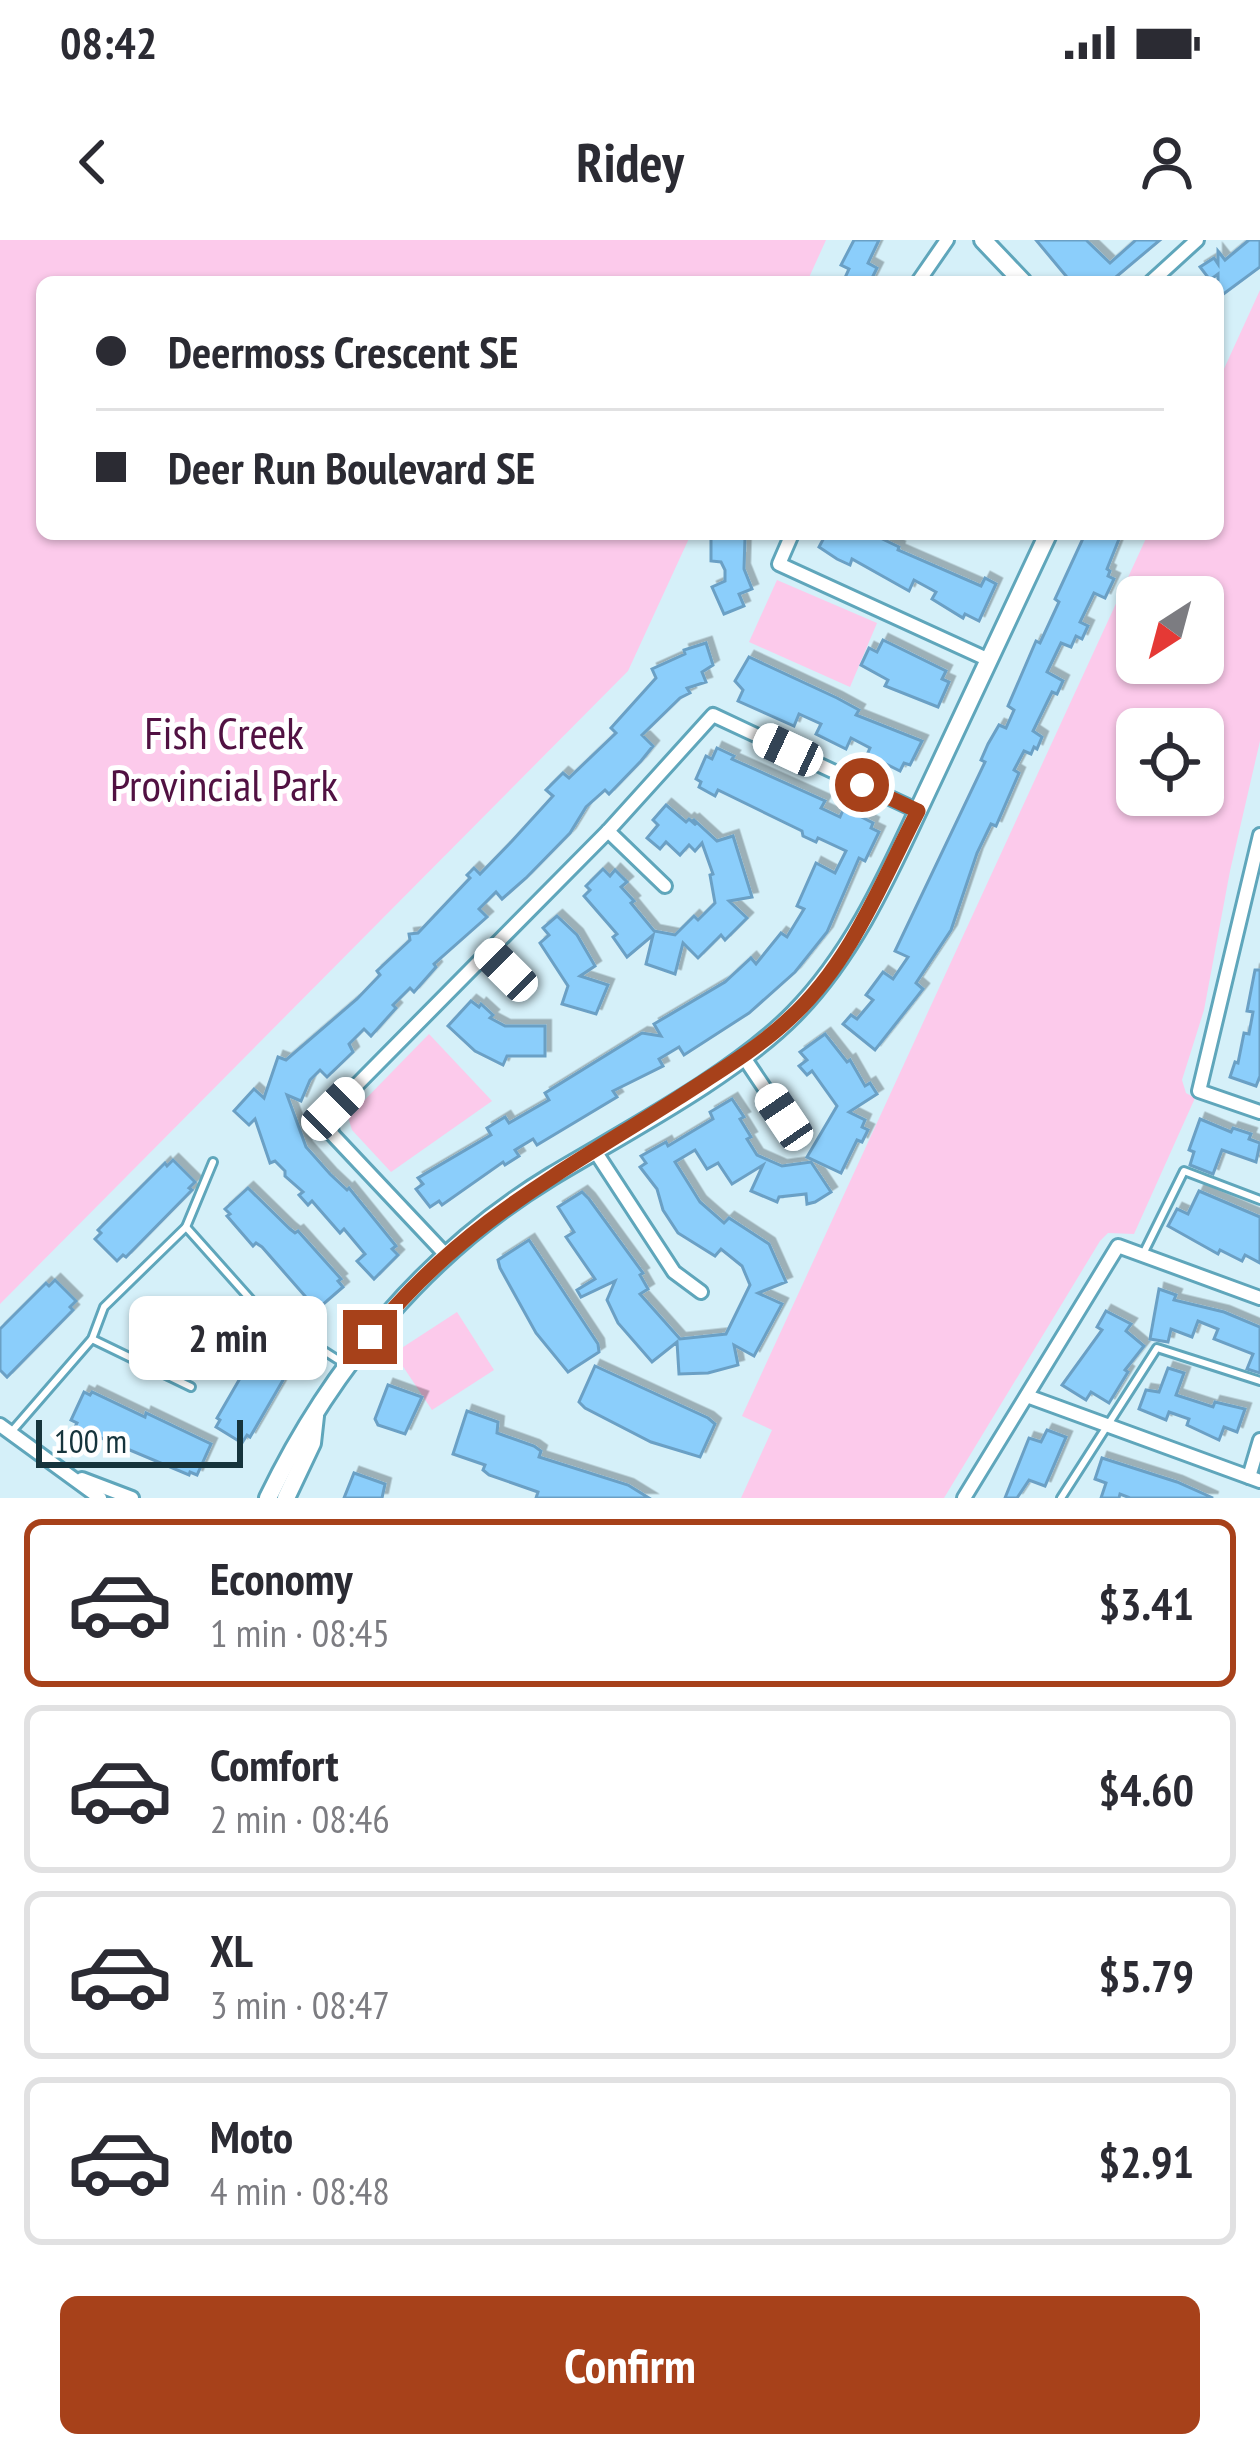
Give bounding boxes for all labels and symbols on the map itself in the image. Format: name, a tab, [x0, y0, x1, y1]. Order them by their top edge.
north arrow	[1116, 576, 1224, 684]
park label: Fish Creek Provincial Park	[110, 703, 339, 813]
car	[748, 718, 828, 782]
route start	[835, 758, 889, 812]
car	[468, 932, 544, 1008]
car	[295, 1071, 371, 1147]
car	[749, 1077, 819, 1157]
callout: 2 min	[130, 1295, 328, 1379]
route end	[343, 1310, 397, 1364]
scale bar	[36, 1414, 243, 1467]

